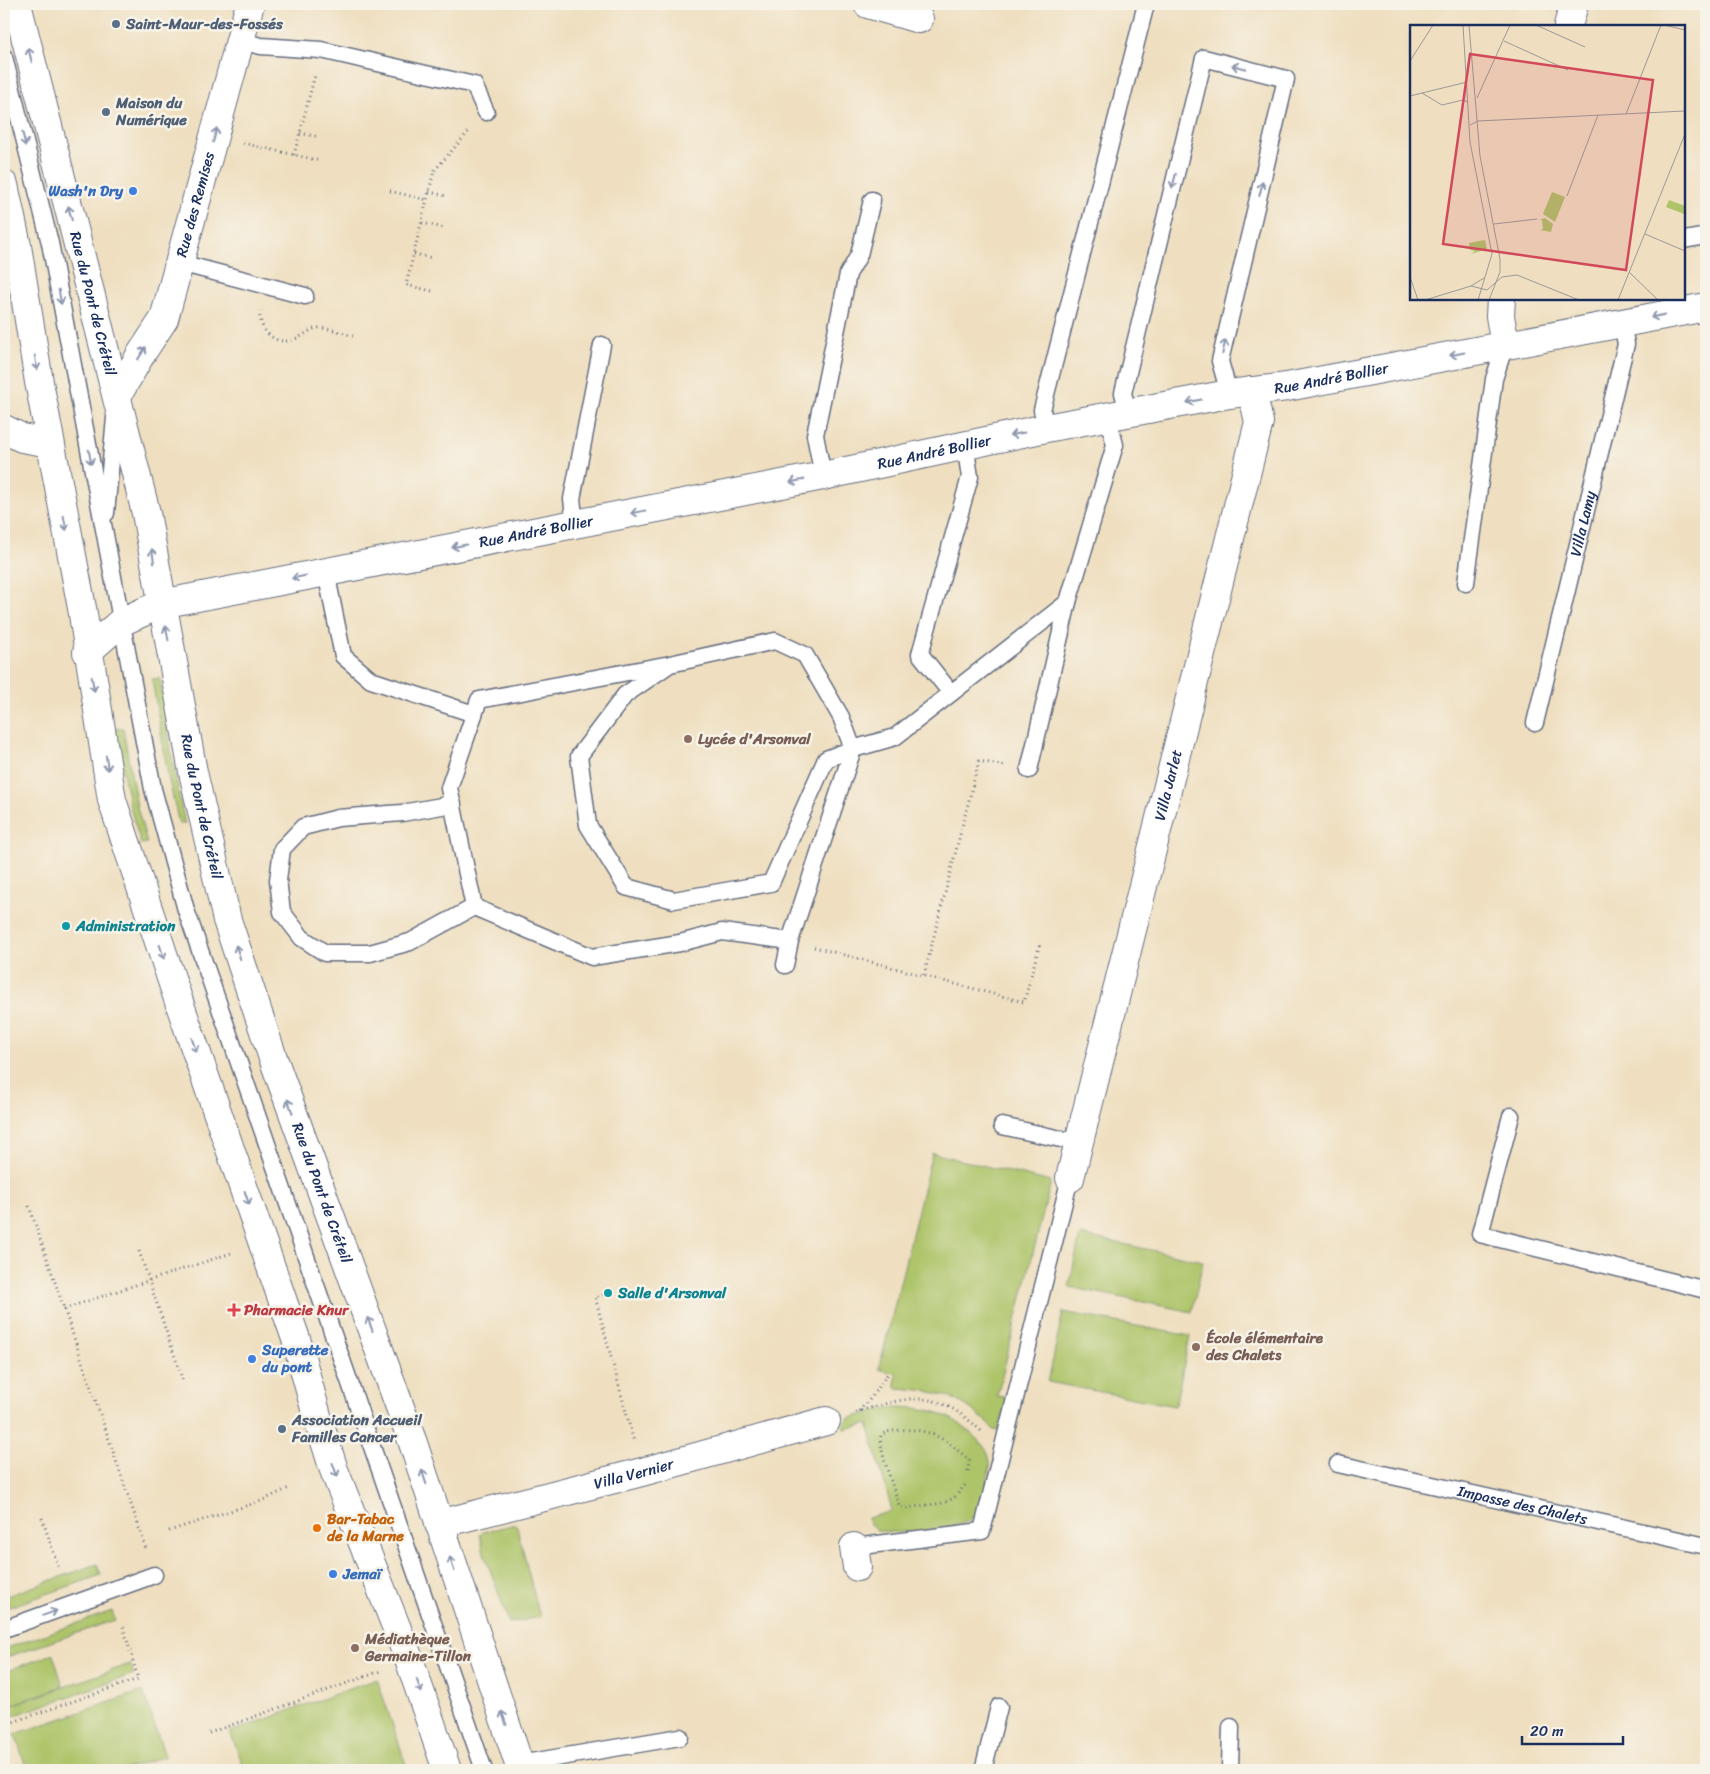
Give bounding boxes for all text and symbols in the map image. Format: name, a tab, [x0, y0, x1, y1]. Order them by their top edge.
place label: Saint-Maur-des-Fossés	[125, 11, 284, 37]
marker: Saint-Maur-des-Fossés	[110, 18, 122, 30]
inset map	[1410, 25, 1685, 300]
one-way arrow	[25, 48, 35, 64]
one-way arrow	[1231, 61, 1247, 71]
place label: Maison du Numérique	[115, 90, 187, 133]
marker: Maison du Numérique	[100, 106, 112, 118]
one-way arrow	[210, 127, 220, 143]
one-way arrow	[20, 130, 29, 146]
street label: Rue des Remises	[168, 149, 222, 260]
one-way arrow	[1169, 173, 1178, 189]
place label: Wash'n Dry	[49, 178, 124, 204]
one-way arrow	[1257, 181, 1266, 197]
marker: Wash'n Dry	[127, 185, 139, 197]
one-way arrow	[65, 206, 74, 222]
street label: Rue du Pont de Créteil	[62, 229, 124, 379]
one-way arrow	[56, 288, 66, 304]
one-way arrow	[1651, 312, 1667, 322]
one-way arrow	[1220, 340, 1229, 356]
one-way arrow	[137, 347, 147, 361]
one-way arrow	[1450, 350, 1466, 359]
one-way arrow	[31, 355, 41, 371]
street label: Rue André Bollier	[1273, 355, 1391, 401]
one-way arrow	[1186, 397, 1202, 407]
street label: Rue André Bollier	[875, 427, 994, 477]
one-way arrow	[1009, 430, 1025, 439]
one-way arrow	[85, 448, 95, 464]
one-way arrow	[790, 477, 806, 486]
street label: Villa Lamy	[1562, 488, 1603, 559]
one-way arrow	[630, 507, 646, 517]
street label: Rue André Bollier	[477, 508, 596, 555]
one-way arrow	[61, 514, 71, 530]
one-way arrow	[451, 542, 467, 552]
one-way arrow	[148, 548, 158, 564]
one-way arrow	[292, 573, 308, 583]
one-way arrow	[162, 625, 171, 641]
one-way arrow	[89, 675, 99, 691]
place label: Lycée d'Arsonval	[698, 726, 811, 752]
street label: Rue du Pont de Créteil	[173, 732, 230, 882]
marker: Lycée d'Arsonval	[682, 733, 694, 745]
street label: Villa Jarlet	[1147, 746, 1190, 823]
one-way arrow	[102, 755, 112, 771]
place label: Administration	[75, 913, 176, 939]
marker: Administration	[60, 920, 72, 932]
one-way arrow	[158, 944, 168, 960]
one-way arrow	[232, 944, 242, 960]
one-way arrow	[190, 1037, 199, 1052]
one-way arrow	[285, 1099, 294, 1114]
street label: Rue du Pont de Créteil	[285, 1119, 360, 1267]
one-way arrow	[243, 1190, 253, 1206]
place label: Salle d'Arsonval	[617, 1280, 727, 1306]
marker: Salle d'Arsonval	[602, 1287, 614, 1299]
place label: Pharmacie Knur	[244, 1297, 350, 1323]
marker: Pharmacie Knur	[228, 1304, 240, 1316]
one-way arrow	[365, 1317, 374, 1332]
place label: École élémentaire des Chalets	[1206, 1325, 1324, 1368]
place label: Superette du pont	[261, 1337, 329, 1380]
marker: École élémentaire des Chalets	[1190, 1341, 1202, 1353]
marker: Superette du pont	[246, 1353, 258, 1365]
place label: Association Accueil Familles Cancer	[291, 1407, 422, 1450]
marker: Association Accueil Familles Cancer	[276, 1423, 288, 1435]
street label: Villa Vernier	[591, 1451, 677, 1497]
one-way arrow	[331, 1461, 340, 1477]
one-way arrow	[419, 1470, 429, 1486]
street label: Impasse des Chalets	[1454, 1478, 1590, 1532]
place label: Bar-Tabac de la Marne	[327, 1506, 404, 1549]
marker: Bar-Tabac de la Marne	[311, 1522, 323, 1534]
one-way arrow	[447, 1556, 457, 1572]
place label: Jemaï	[342, 1561, 384, 1587]
marker: Jemaï	[327, 1568, 339, 1580]
one-way arrow	[41, 1608, 57, 1617]
place label: Médiathèque Germaine-Tillon	[364, 1626, 472, 1669]
marker: Médiathèque Germaine-Tillon	[349, 1642, 361, 1654]
one-way arrow	[414, 1678, 424, 1694]
one-way arrow	[499, 1710, 508, 1726]
scale bar	[1522, 1714, 1624, 1746]
text: 20 m	[1530, 1718, 1564, 1744]

